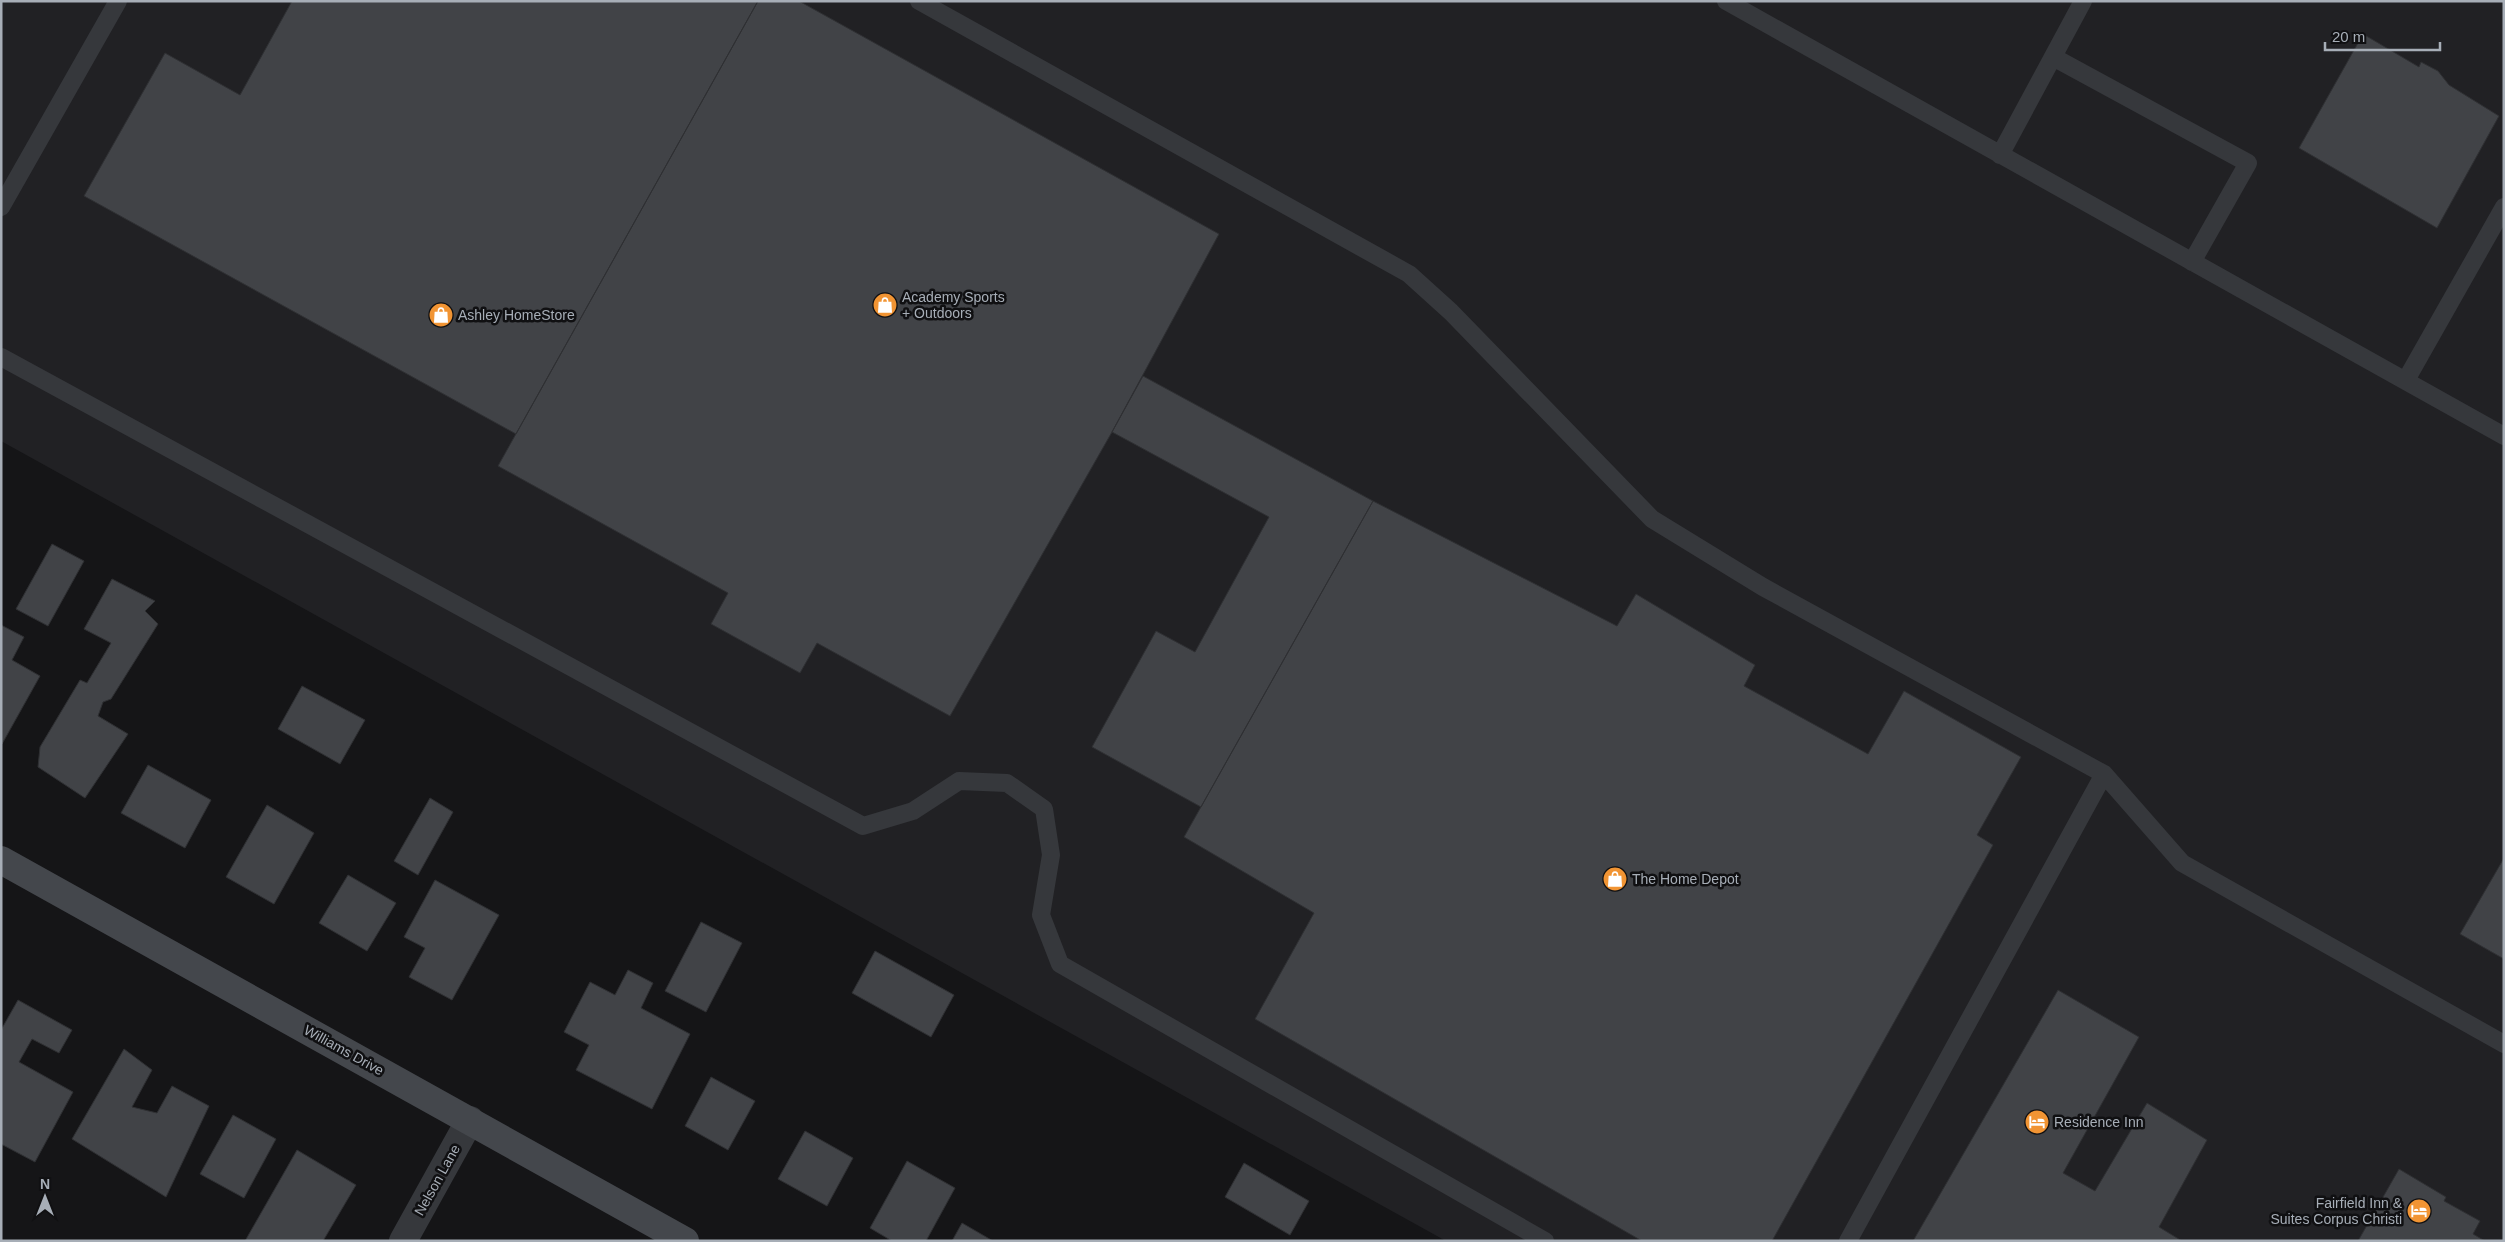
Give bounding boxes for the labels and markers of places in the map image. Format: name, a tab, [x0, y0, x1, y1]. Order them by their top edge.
place label: Academy Sports + Outdoors	[902, 289, 1005, 321]
shop icon: Academy Sports + Outdoors	[872, 292, 898, 318]
shop icon: Ashley HomeStore	[428, 302, 454, 328]
place label: Ashley HomeStore	[458, 307, 575, 323]
shop icon: The Home Depot	[1602, 866, 1628, 892]
place label: The Home Depot	[1632, 871, 1739, 887]
hotel icon: Residence Inn	[2024, 1109, 2050, 1135]
place label: Residence Inn	[2054, 1114, 2144, 1130]
place label: Fairfield Inn & Suites Corpus Christi	[2271, 1195, 2403, 1227]
hotel icon: Fairfield Inn & Suites Corpus Christi	[2406, 1198, 2432, 1224]

